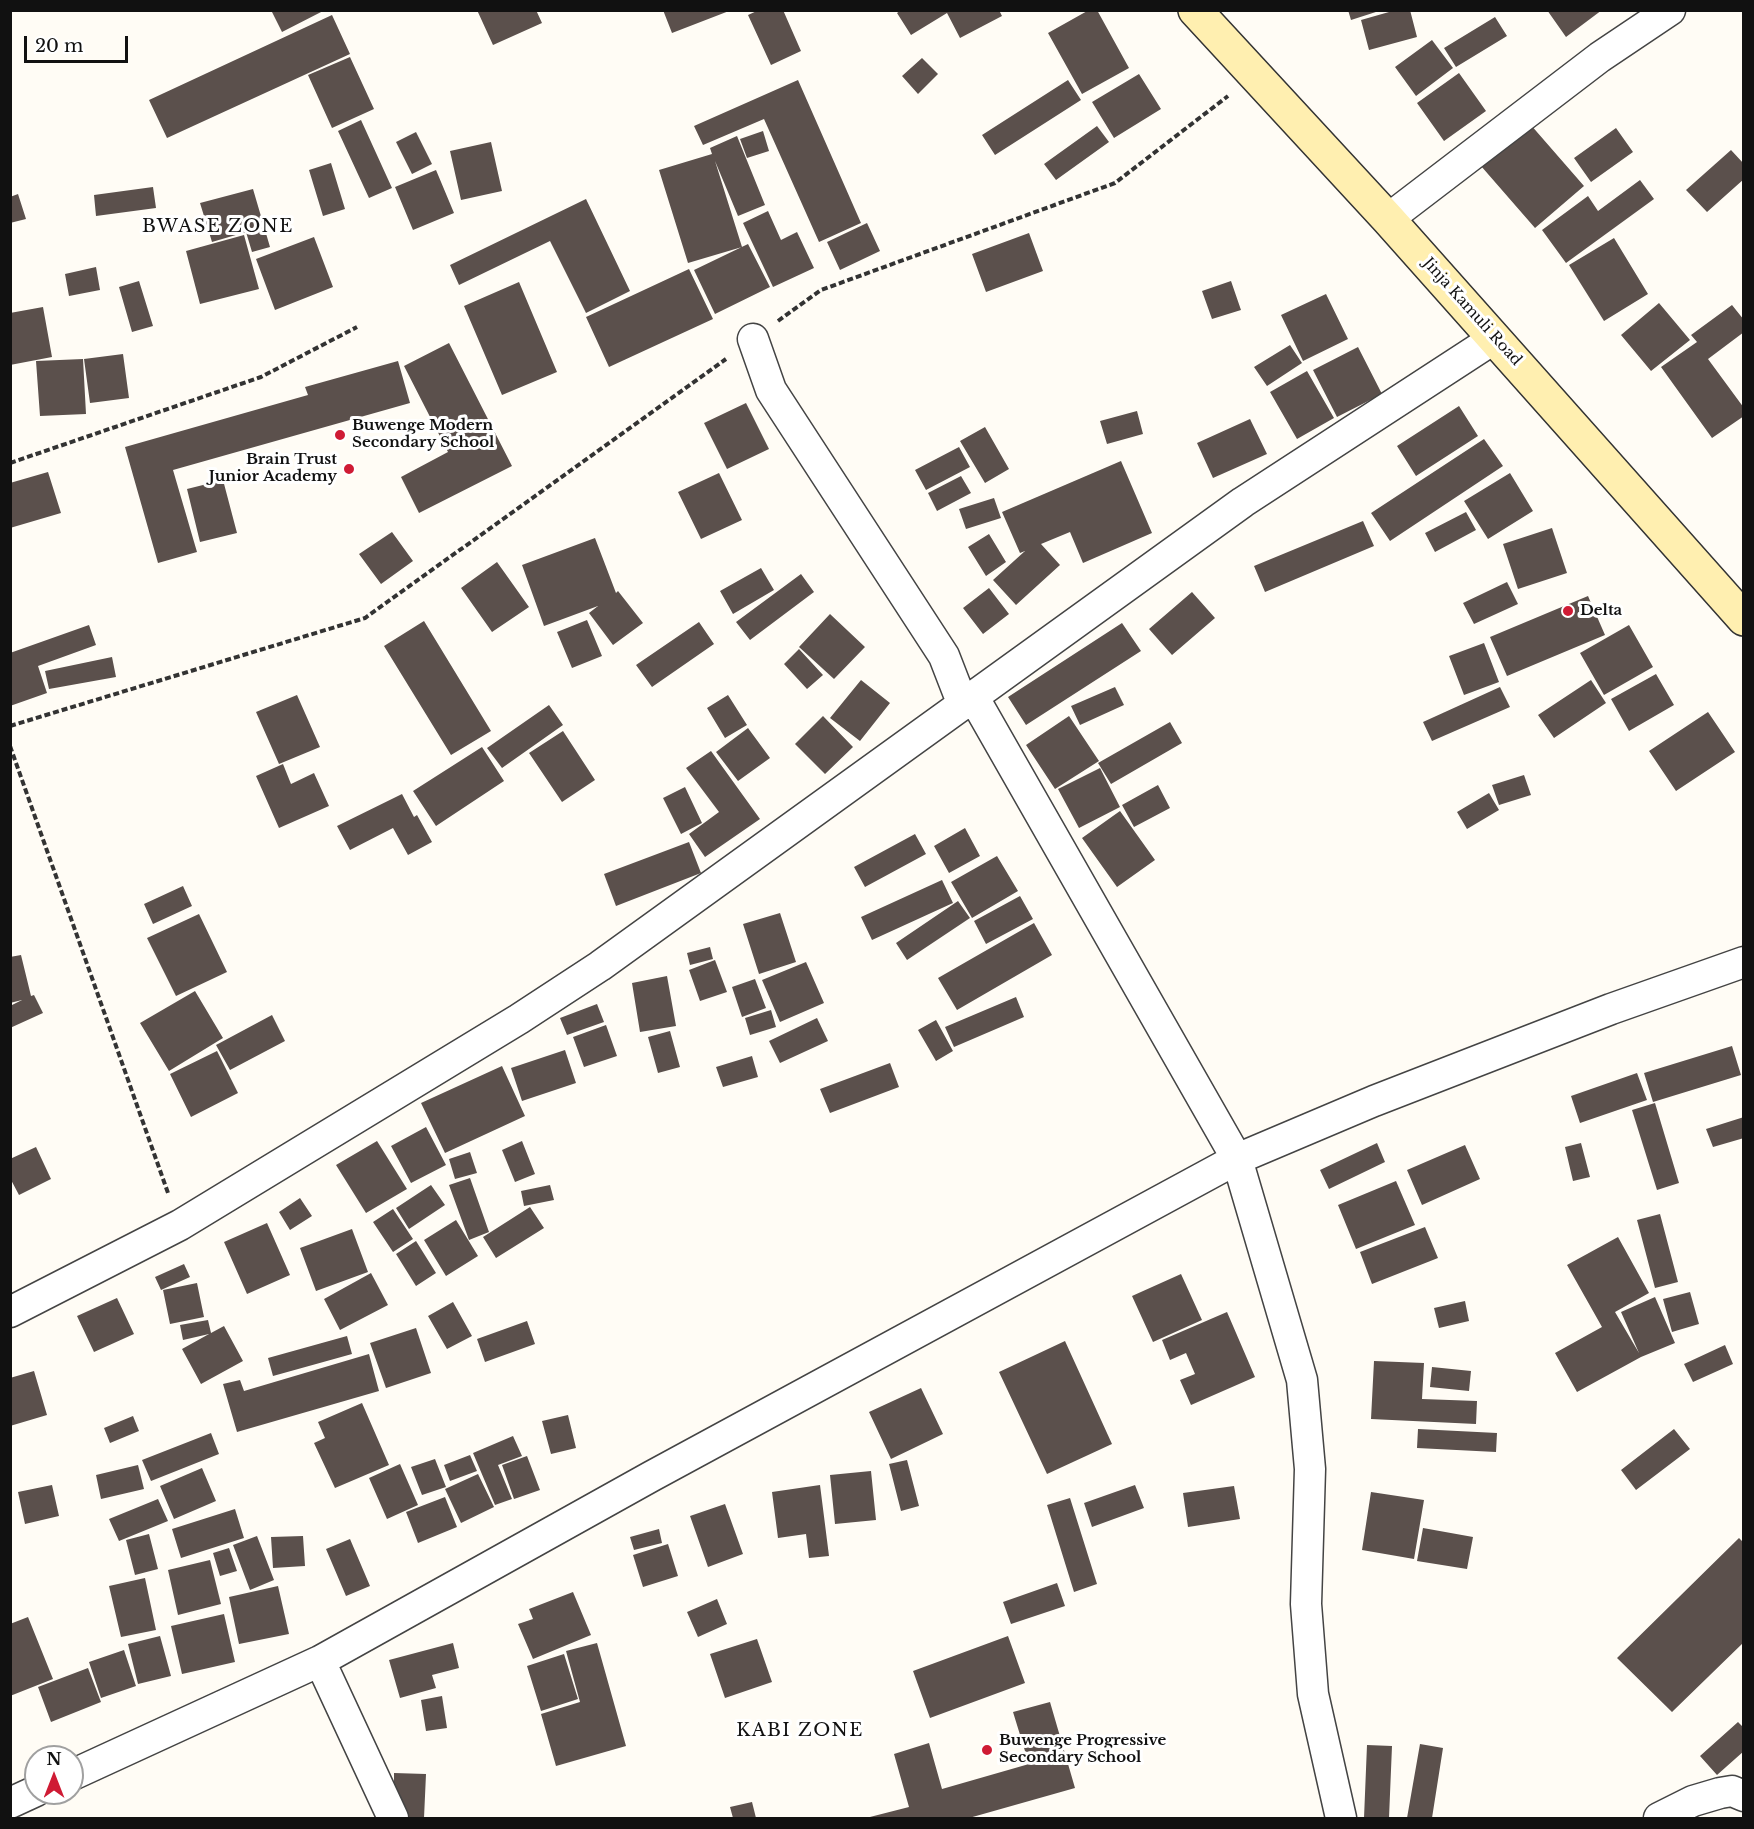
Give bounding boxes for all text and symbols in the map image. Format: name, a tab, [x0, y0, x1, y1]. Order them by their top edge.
scale bar	[27, 24, 130, 62]
text: 20 m	[35, 35, 83, 57]
district label: BWASE ZONE	[142, 216, 294, 238]
street label: Jinja Kamuli Road	[1419, 254, 1525, 370]
place label: Buwenge Modern Secondary School	[352, 417, 494, 452]
marker: Buwenge Modern Secondary School	[333, 428, 347, 442]
place label: Brain Trust Junior Academy	[209, 451, 337, 486]
marker: Brain Trust Junior Academy	[342, 462, 356, 476]
place label: Delta	[1580, 602, 1622, 620]
marker: Delta	[1561, 604, 1575, 618]
district label: KABI ZONE	[736, 1720, 864, 1742]
place label: Buwenge Progressive Secondary School	[999, 1732, 1166, 1767]
marker: Buwenge Progressive Secondary School	[980, 1743, 994, 1757]
north arrow	[24, 1745, 84, 1805]
text: N	[46, 1749, 62, 1769]

